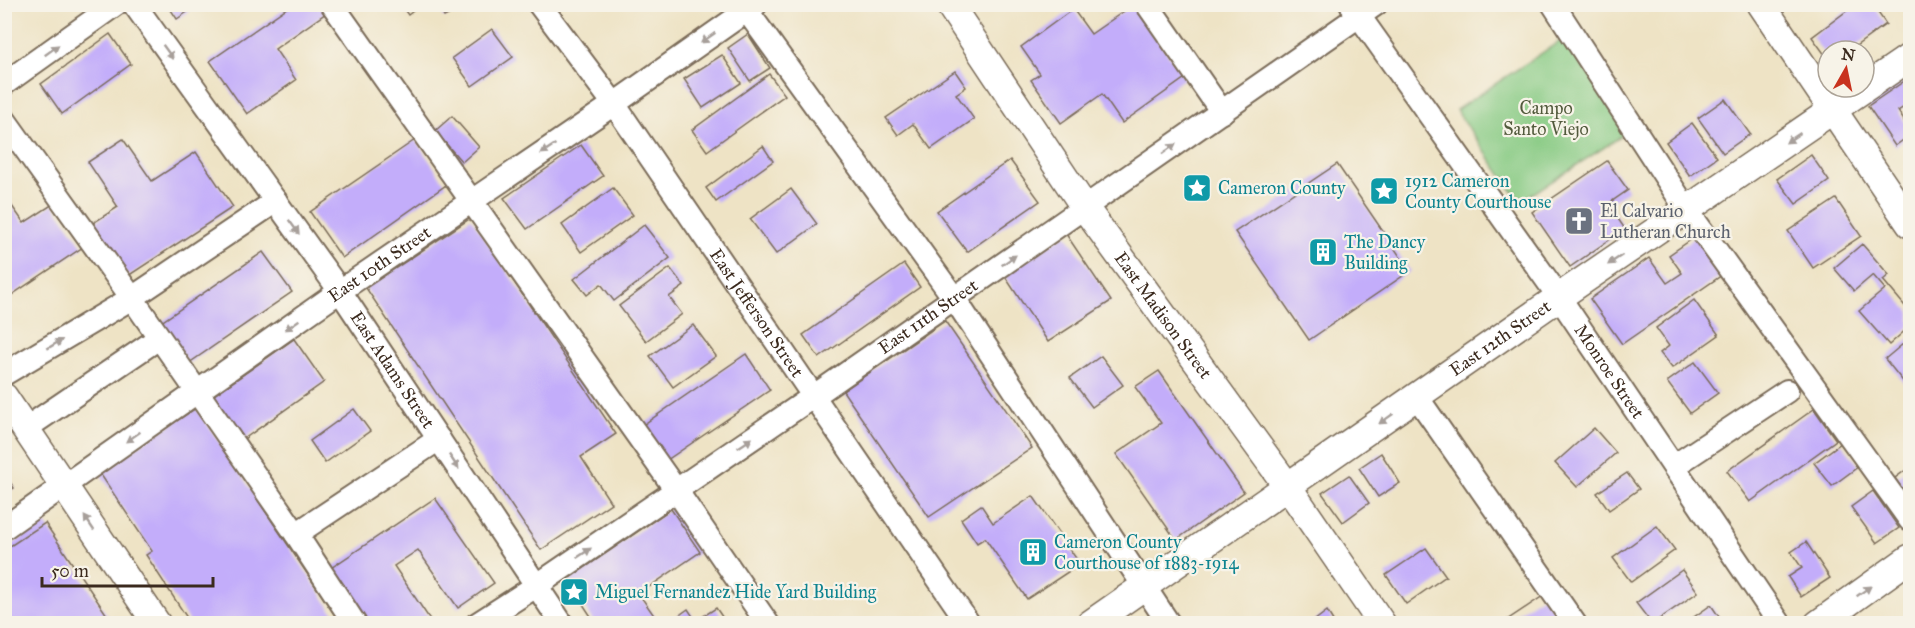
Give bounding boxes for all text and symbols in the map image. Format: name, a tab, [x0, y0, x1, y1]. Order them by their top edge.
one-way arrow	[701, 32, 717, 44]
north arrow	[1816, 39, 1876, 99]
one-way arrow	[162, 44, 174, 60]
text: N	[1840, 44, 1857, 65]
one-way arrow	[45, 45, 60, 57]
park label: Campo Santo Viejo	[1503, 97, 1589, 140]
one-way arrow	[1785, 132, 1801, 143]
one-way arrow	[540, 143, 556, 154]
one-way arrow	[1161, 143, 1177, 155]
place label: 1912 Cameron County Courthouse	[1405, 170, 1551, 213]
place icon: Cameron County	[1181, 172, 1213, 204]
place icon: 1912 Cameron County Courthouse	[1368, 175, 1400, 207]
place label: Cameron County	[1218, 177, 1346, 199]
place label: El Calvario Lutheran Church	[1600, 200, 1731, 243]
church icon: El Calvario Lutheran Church	[1563, 205, 1595, 237]
one-way arrow	[288, 220, 300, 235]
street label: East 10th Street	[324, 221, 436, 307]
place label: The Dancy Building	[1344, 231, 1426, 275]
building icon: The Dancy Building	[1307, 236, 1339, 268]
street label: East Jefferson Street	[705, 244, 809, 382]
street label: East Madison Street	[1110, 248, 1217, 384]
one-way arrow	[1607, 254, 1623, 266]
one-way arrow	[1001, 255, 1017, 266]
street label: East 11th Street	[874, 274, 983, 359]
street label: East 12th Street	[1445, 295, 1556, 381]
street label: East Adams Street	[346, 307, 440, 433]
one-way arrow	[285, 319, 301, 331]
street label: Monroe Street	[1570, 320, 1649, 423]
one-way arrow	[47, 339, 64, 349]
one-way arrow	[1378, 413, 1394, 425]
one-way arrow	[125, 431, 141, 442]
one-way arrow	[737, 437, 753, 449]
one-way arrow	[448, 454, 459, 470]
one-way arrow	[84, 515, 95, 531]
place label: Cameron County Courthouse of 1883-1914	[1054, 531, 1239, 574]
building icon: Cameron County Courthouse of 1883-1914	[1017, 536, 1049, 568]
one-way arrow	[576, 547, 592, 559]
scale bar	[42, 550, 213, 588]
text: 50 m	[51, 560, 89, 582]
place icon: Miguel Fernandez Hide Yard Building	[558, 576, 590, 608]
place label: Miguel Fernandez Hide Yard Building	[595, 581, 877, 604]
one-way arrow	[1856, 585, 1872, 597]

